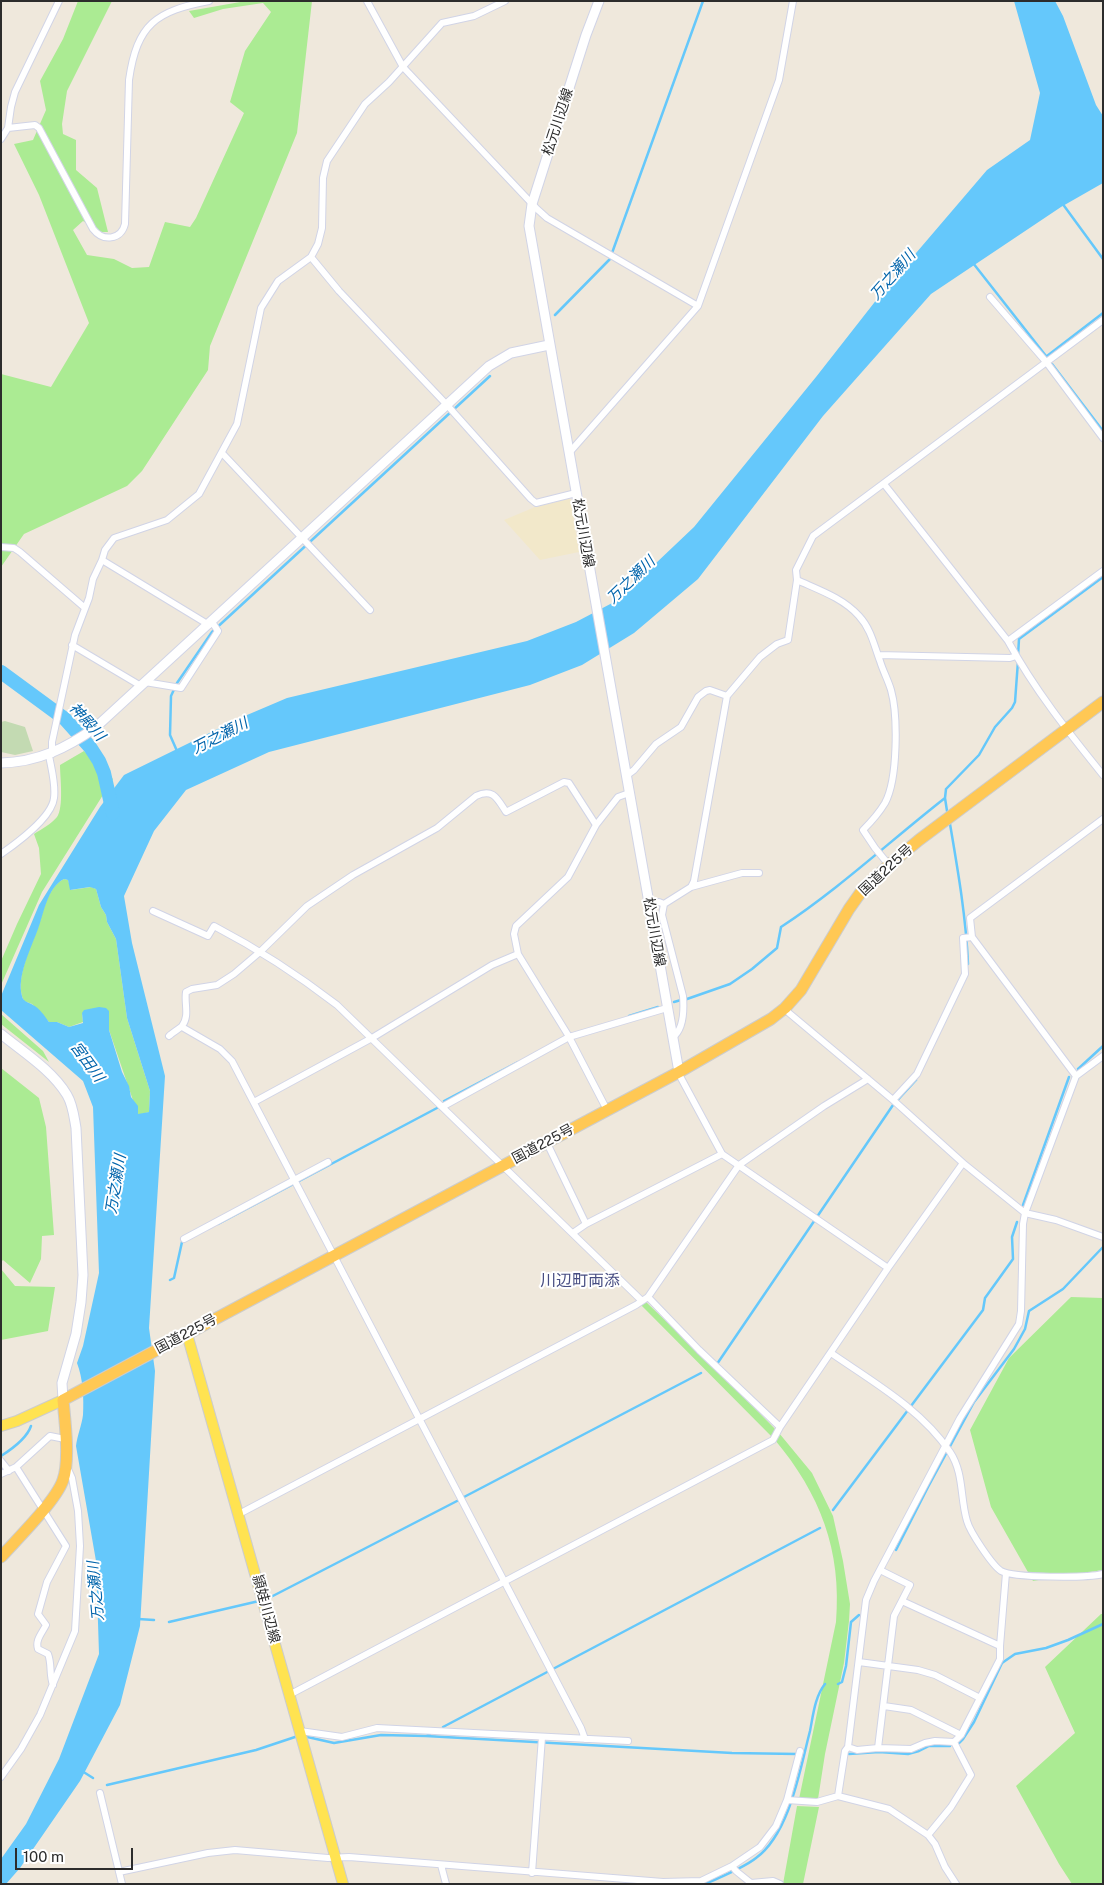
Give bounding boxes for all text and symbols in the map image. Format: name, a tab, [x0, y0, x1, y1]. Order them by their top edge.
street label: 松元川辺線	[539, 86, 577, 158]
water label: 万之瀬川	[867, 246, 919, 304]
street label: 松元川辺線	[569, 497, 597, 569]
water label: 万之瀬川	[603, 553, 659, 607]
water label: 神殿川	[65, 699, 109, 745]
water label: 万之瀬川	[189, 714, 251, 758]
street label: 国道225号	[856, 841, 916, 899]
street label: 松元川辺線	[640, 896, 668, 968]
water label: 宮田川	[66, 1039, 108, 1085]
street label: 国道225号	[509, 1121, 577, 1167]
water label: 万之瀬川	[102, 1153, 130, 1215]
district label: 川辺町両添	[540, 1271, 620, 1291]
street label: 国道225号	[152, 1311, 220, 1357]
water label: 万之瀬川	[84, 1560, 108, 1622]
street label: 頴娃川辺線	[249, 1573, 283, 1645]
scale bar	[18, 1838, 135, 1870]
text: 100 m	[23, 1848, 64, 1865]

